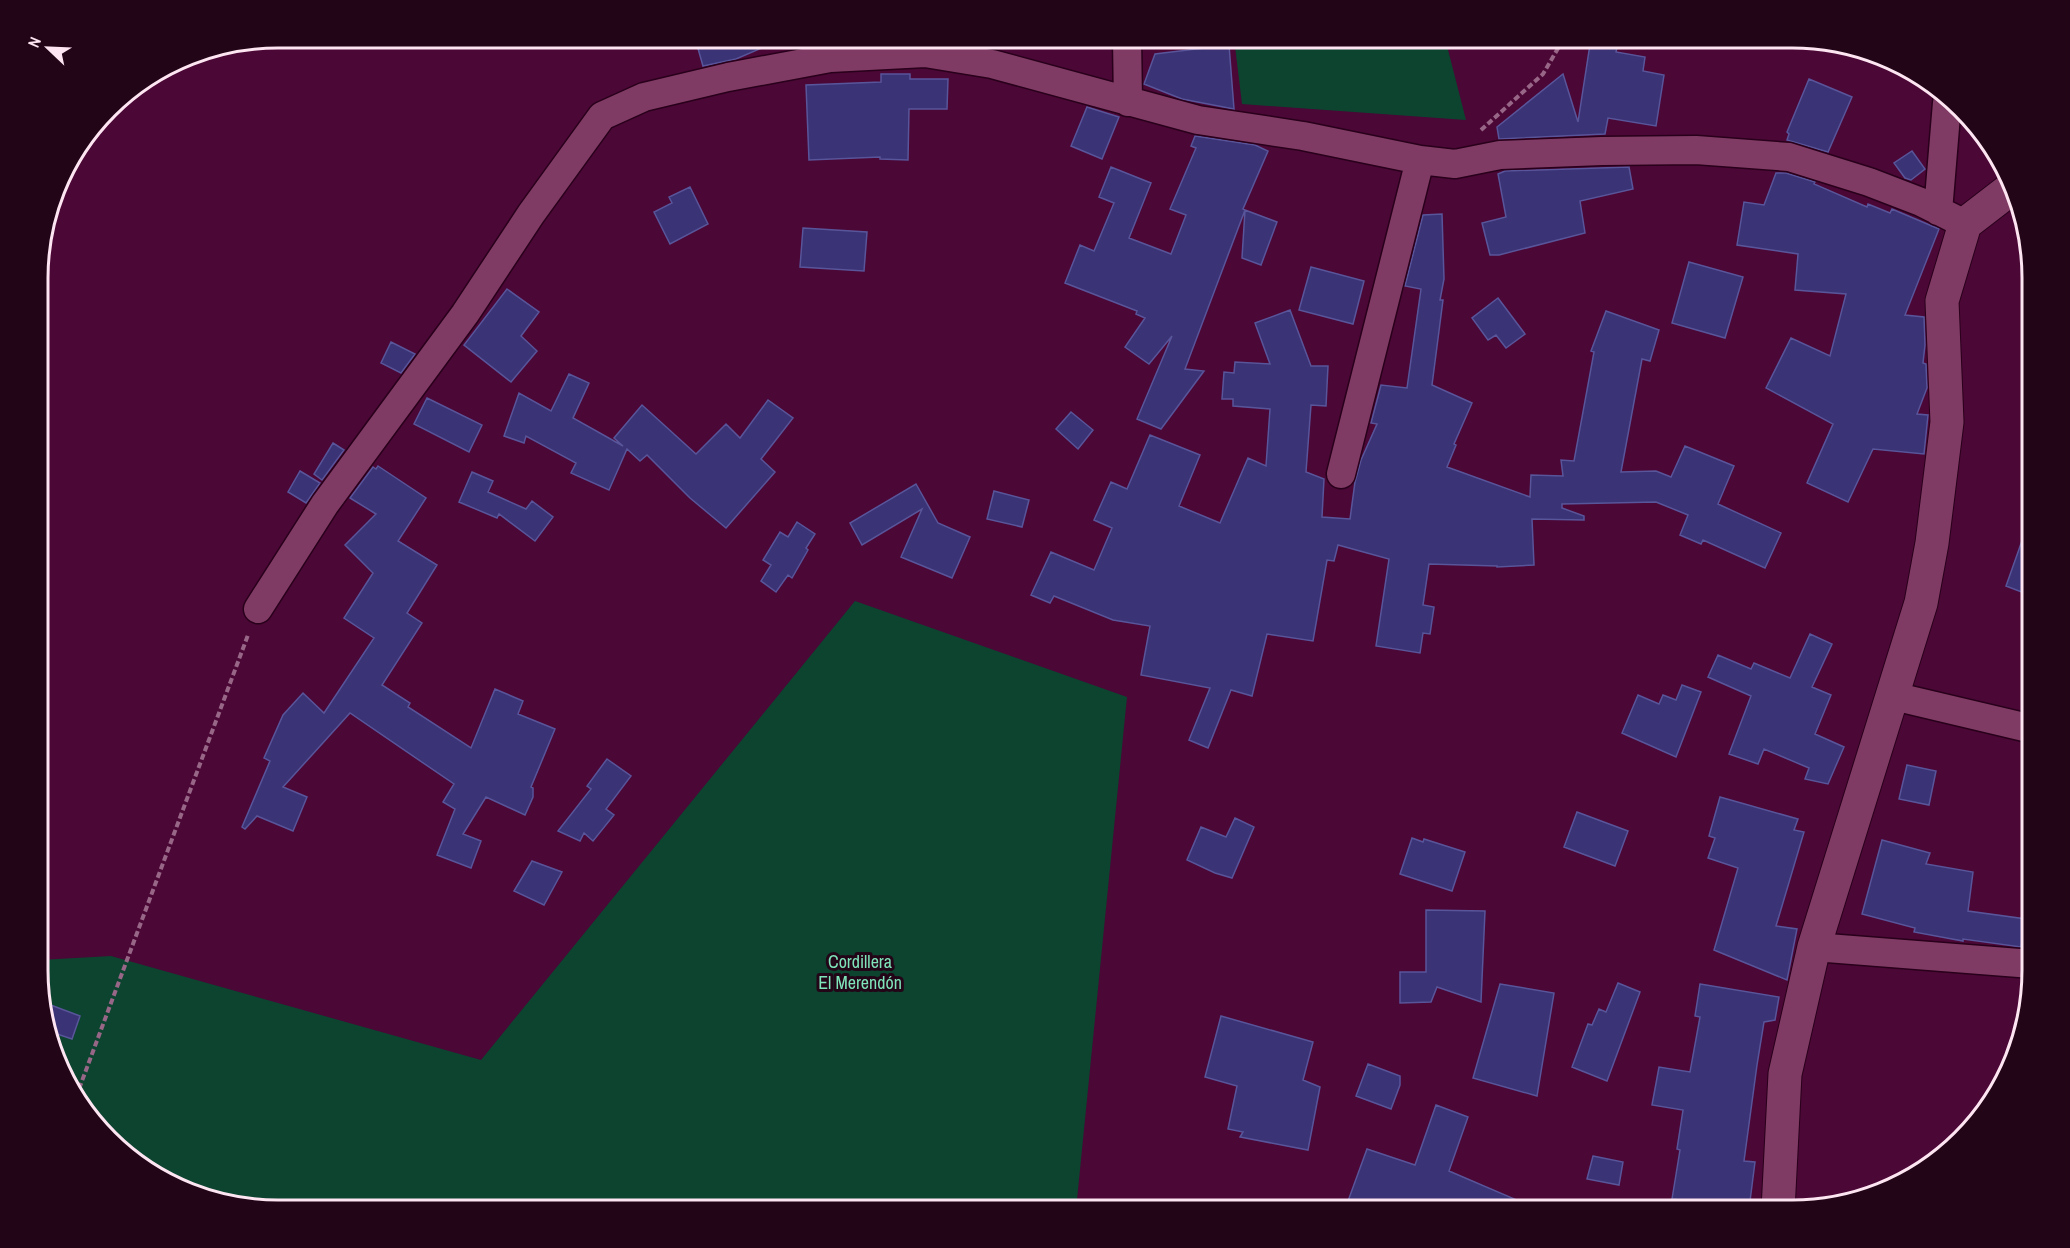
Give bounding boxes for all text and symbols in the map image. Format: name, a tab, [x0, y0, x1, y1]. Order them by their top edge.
north arrow	[18, 18, 78, 78]
text: N	[22, 33, 46, 51]
park label: Cordillera El Merendón	[818, 949, 902, 995]

